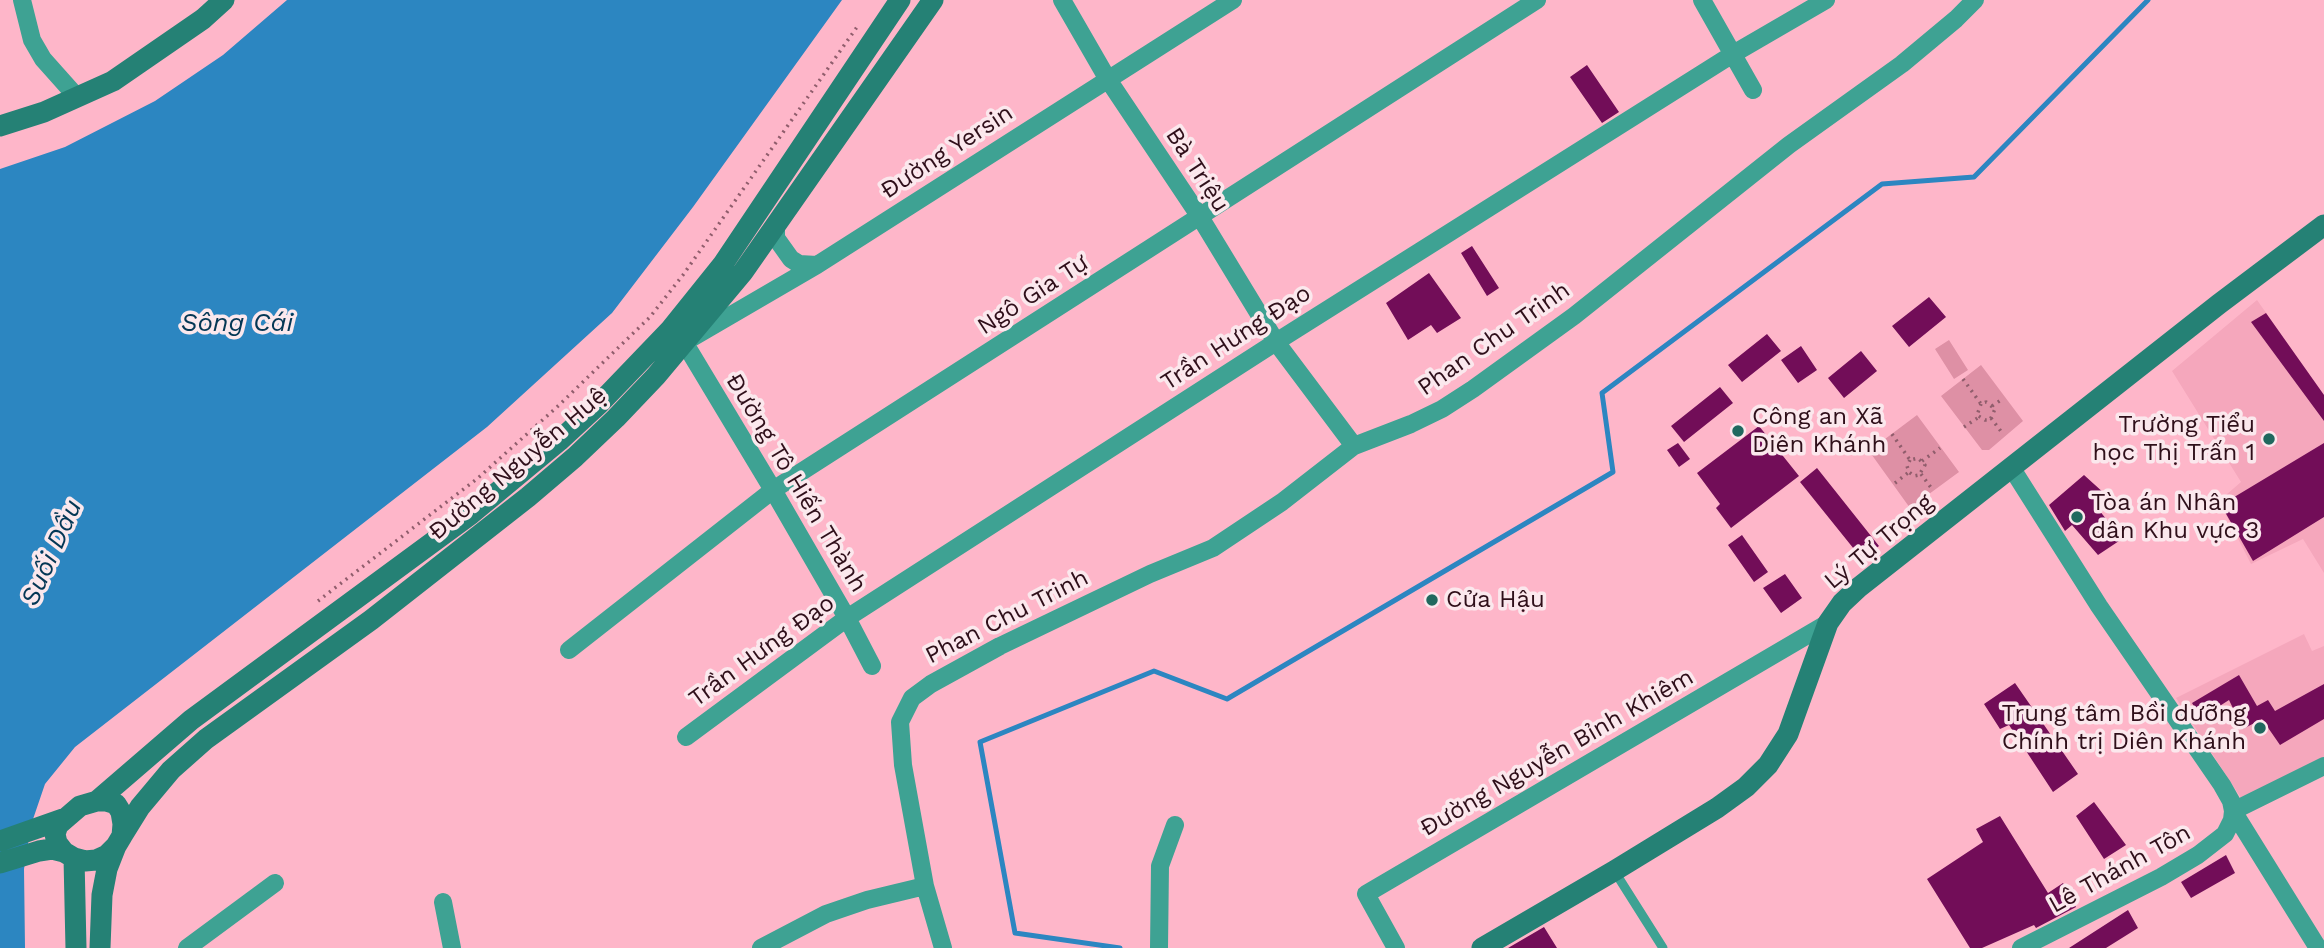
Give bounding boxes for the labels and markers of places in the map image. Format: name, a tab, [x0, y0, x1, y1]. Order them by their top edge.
place label: Công an Xã Diên Khánh	[1752, 403, 1886, 459]
place label: Trường Tiểu học Thị Trấn 1	[2092, 411, 2255, 467]
marker: Công an Xã Diên Khánh	[1730, 423, 1746, 439]
marker: Trường Tiểu học Thị Trấn 1	[2261, 431, 2277, 447]
place label: Tòa án Nhân dân Khu vực 3	[2091, 489, 2259, 545]
marker: Tòa án Nhân dân Khu vực 3	[2069, 509, 2085, 525]
place label: Cửa Hậu	[1446, 586, 1545, 614]
marker: Cửa Hậu	[1424, 592, 1440, 608]
place label: Trung tâm Bồi dưỡng Chính trị Diên Khánh	[2002, 700, 2246, 756]
marker: Trung tâm Bồi dưỡng Chính trị Diên Khánh	[2252, 720, 2268, 736]

